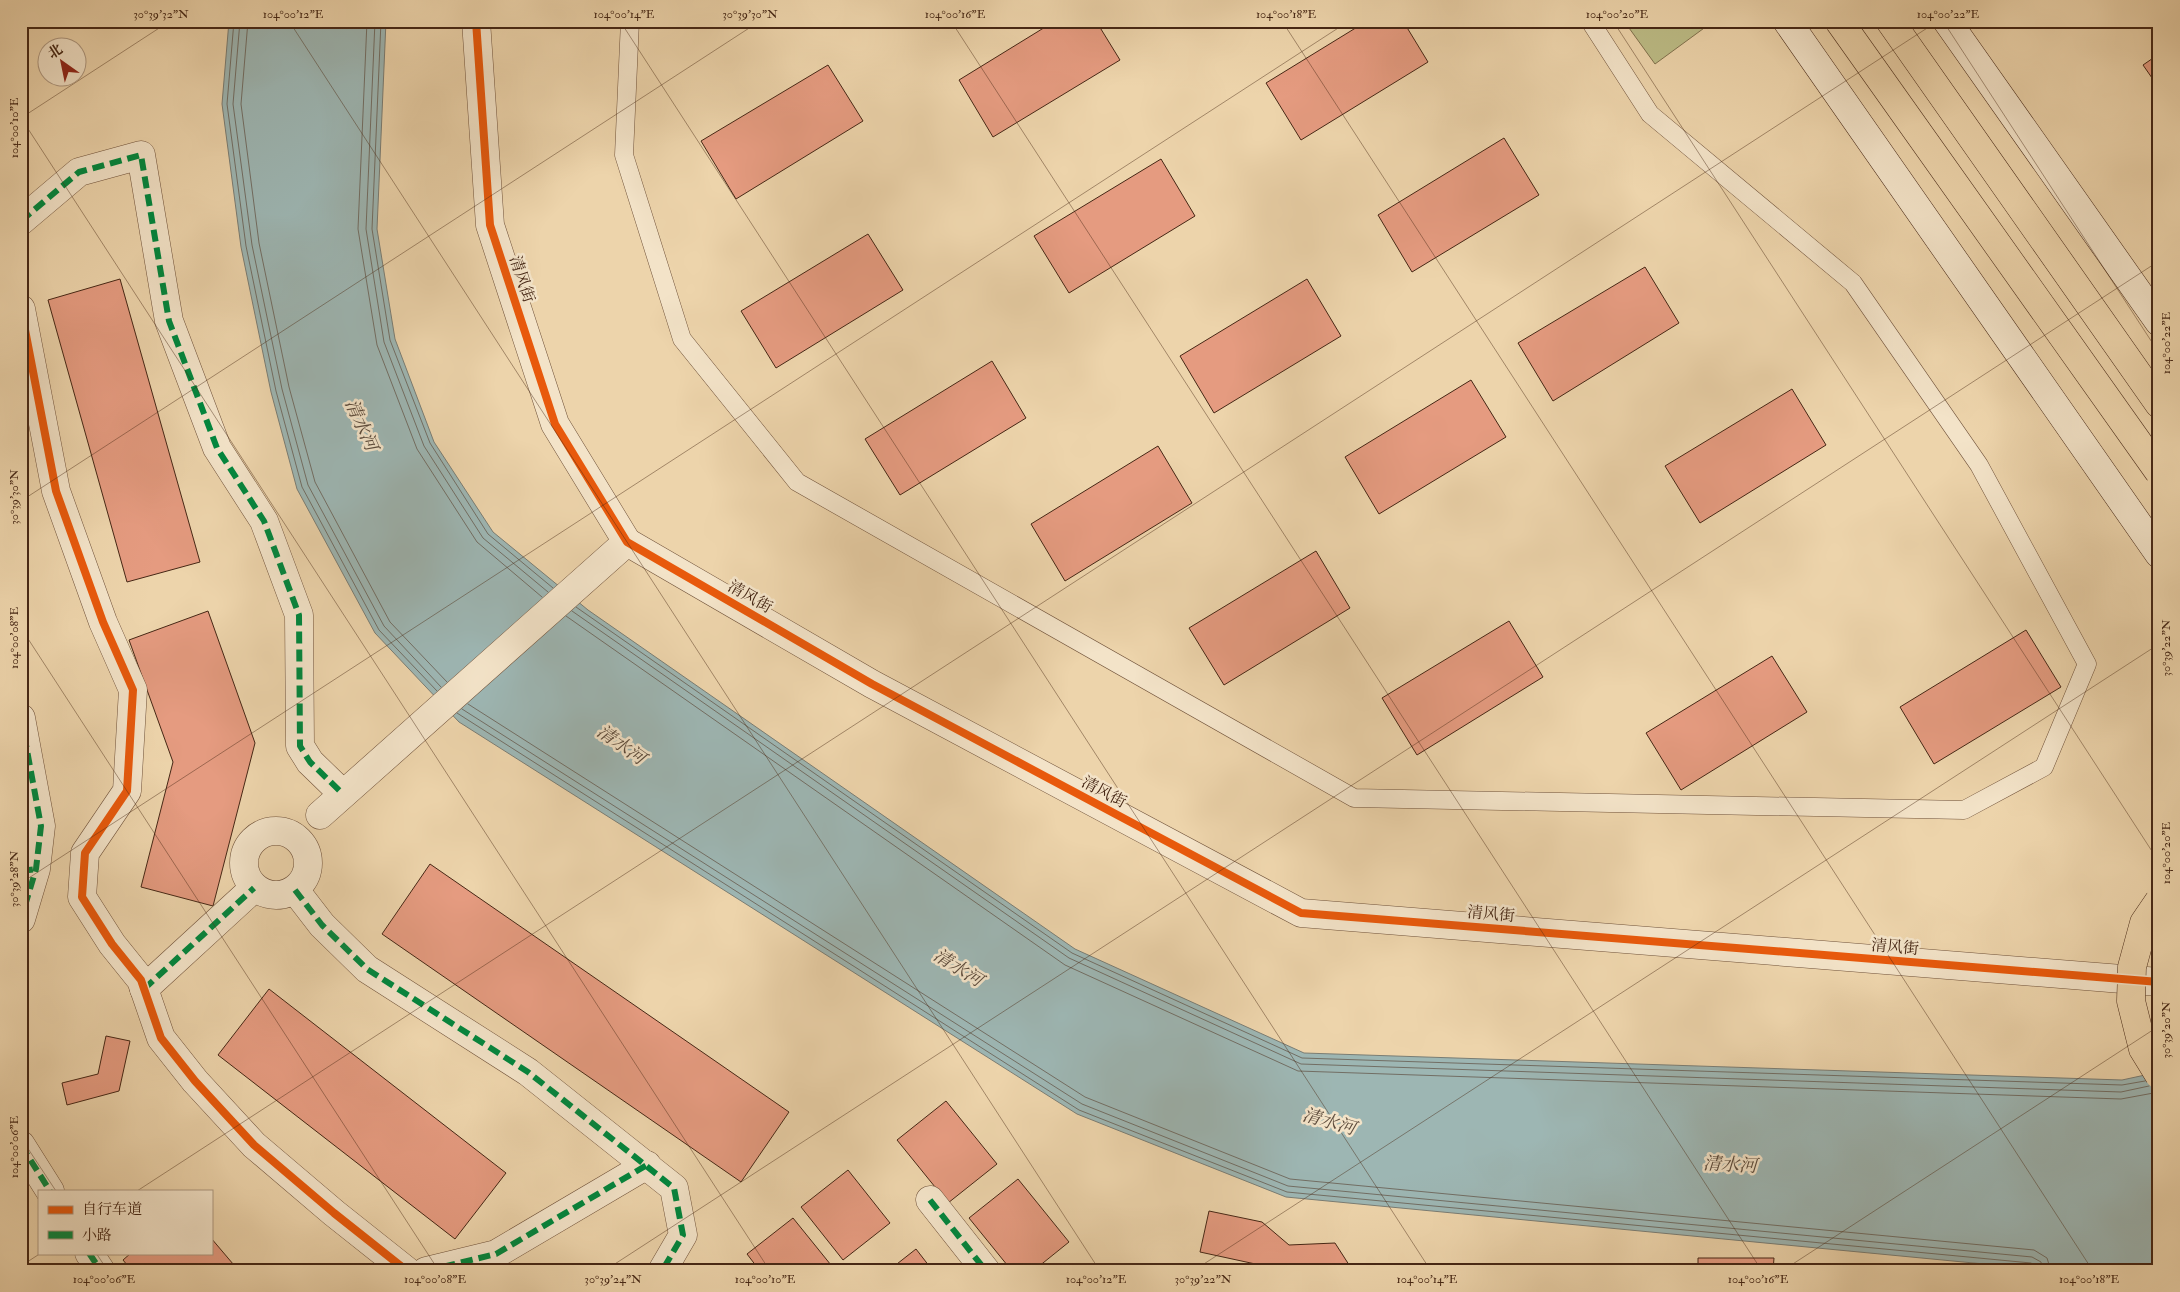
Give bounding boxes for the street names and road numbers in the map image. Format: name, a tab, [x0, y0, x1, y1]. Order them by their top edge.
street label: 清风街	[505, 253, 539, 305]
street label: 清风街	[724, 576, 776, 618]
street label: 清风街	[1078, 772, 1130, 812]
street label: 清风街	[1466, 902, 1516, 926]
street label: 清风街	[1870, 935, 1920, 959]

